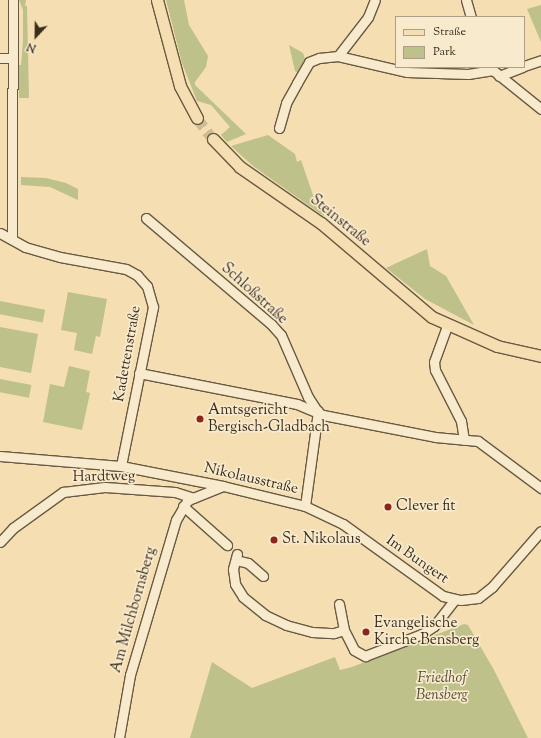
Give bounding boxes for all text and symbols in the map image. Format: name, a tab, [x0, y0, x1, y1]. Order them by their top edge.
north arrow	[16, 16, 56, 56]
legend	[395, 16, 525, 68]
text: Straße	[433, 23, 466, 41]
text: N	[24, 38, 39, 56]
text: Park	[433, 43, 456, 61]
street label: Steinstraße	[306, 191, 374, 251]
street label: Schloßstraße	[217, 260, 291, 328]
street label: Kadettenstraße	[111, 304, 145, 404]
place label: Amtsgericht Bergisch-Gladbach	[208, 401, 330, 436]
marker: Amtsgericht Bergisch-Gladbach	[195, 414, 205, 424]
street label: Nikolausstraße	[202, 459, 300, 499]
street label: Hardtweg	[72, 467, 136, 487]
place label: Clever fit	[396, 498, 455, 516]
marker: Clever fit	[383, 502, 393, 512]
place label: St. Nikolaus	[282, 531, 361, 549]
street label: Im Bungert	[382, 532, 452, 588]
marker: St. Nikolaus	[269, 535, 279, 545]
street label: Am Milchbornsberg	[107, 545, 161, 675]
place label: Evangelische Kirche Bensberg	[374, 614, 479, 649]
marker: Evangelische Kirche Bensberg	[361, 627, 371, 637]
park label: Friedhof Bensberg	[416, 669, 468, 704]

